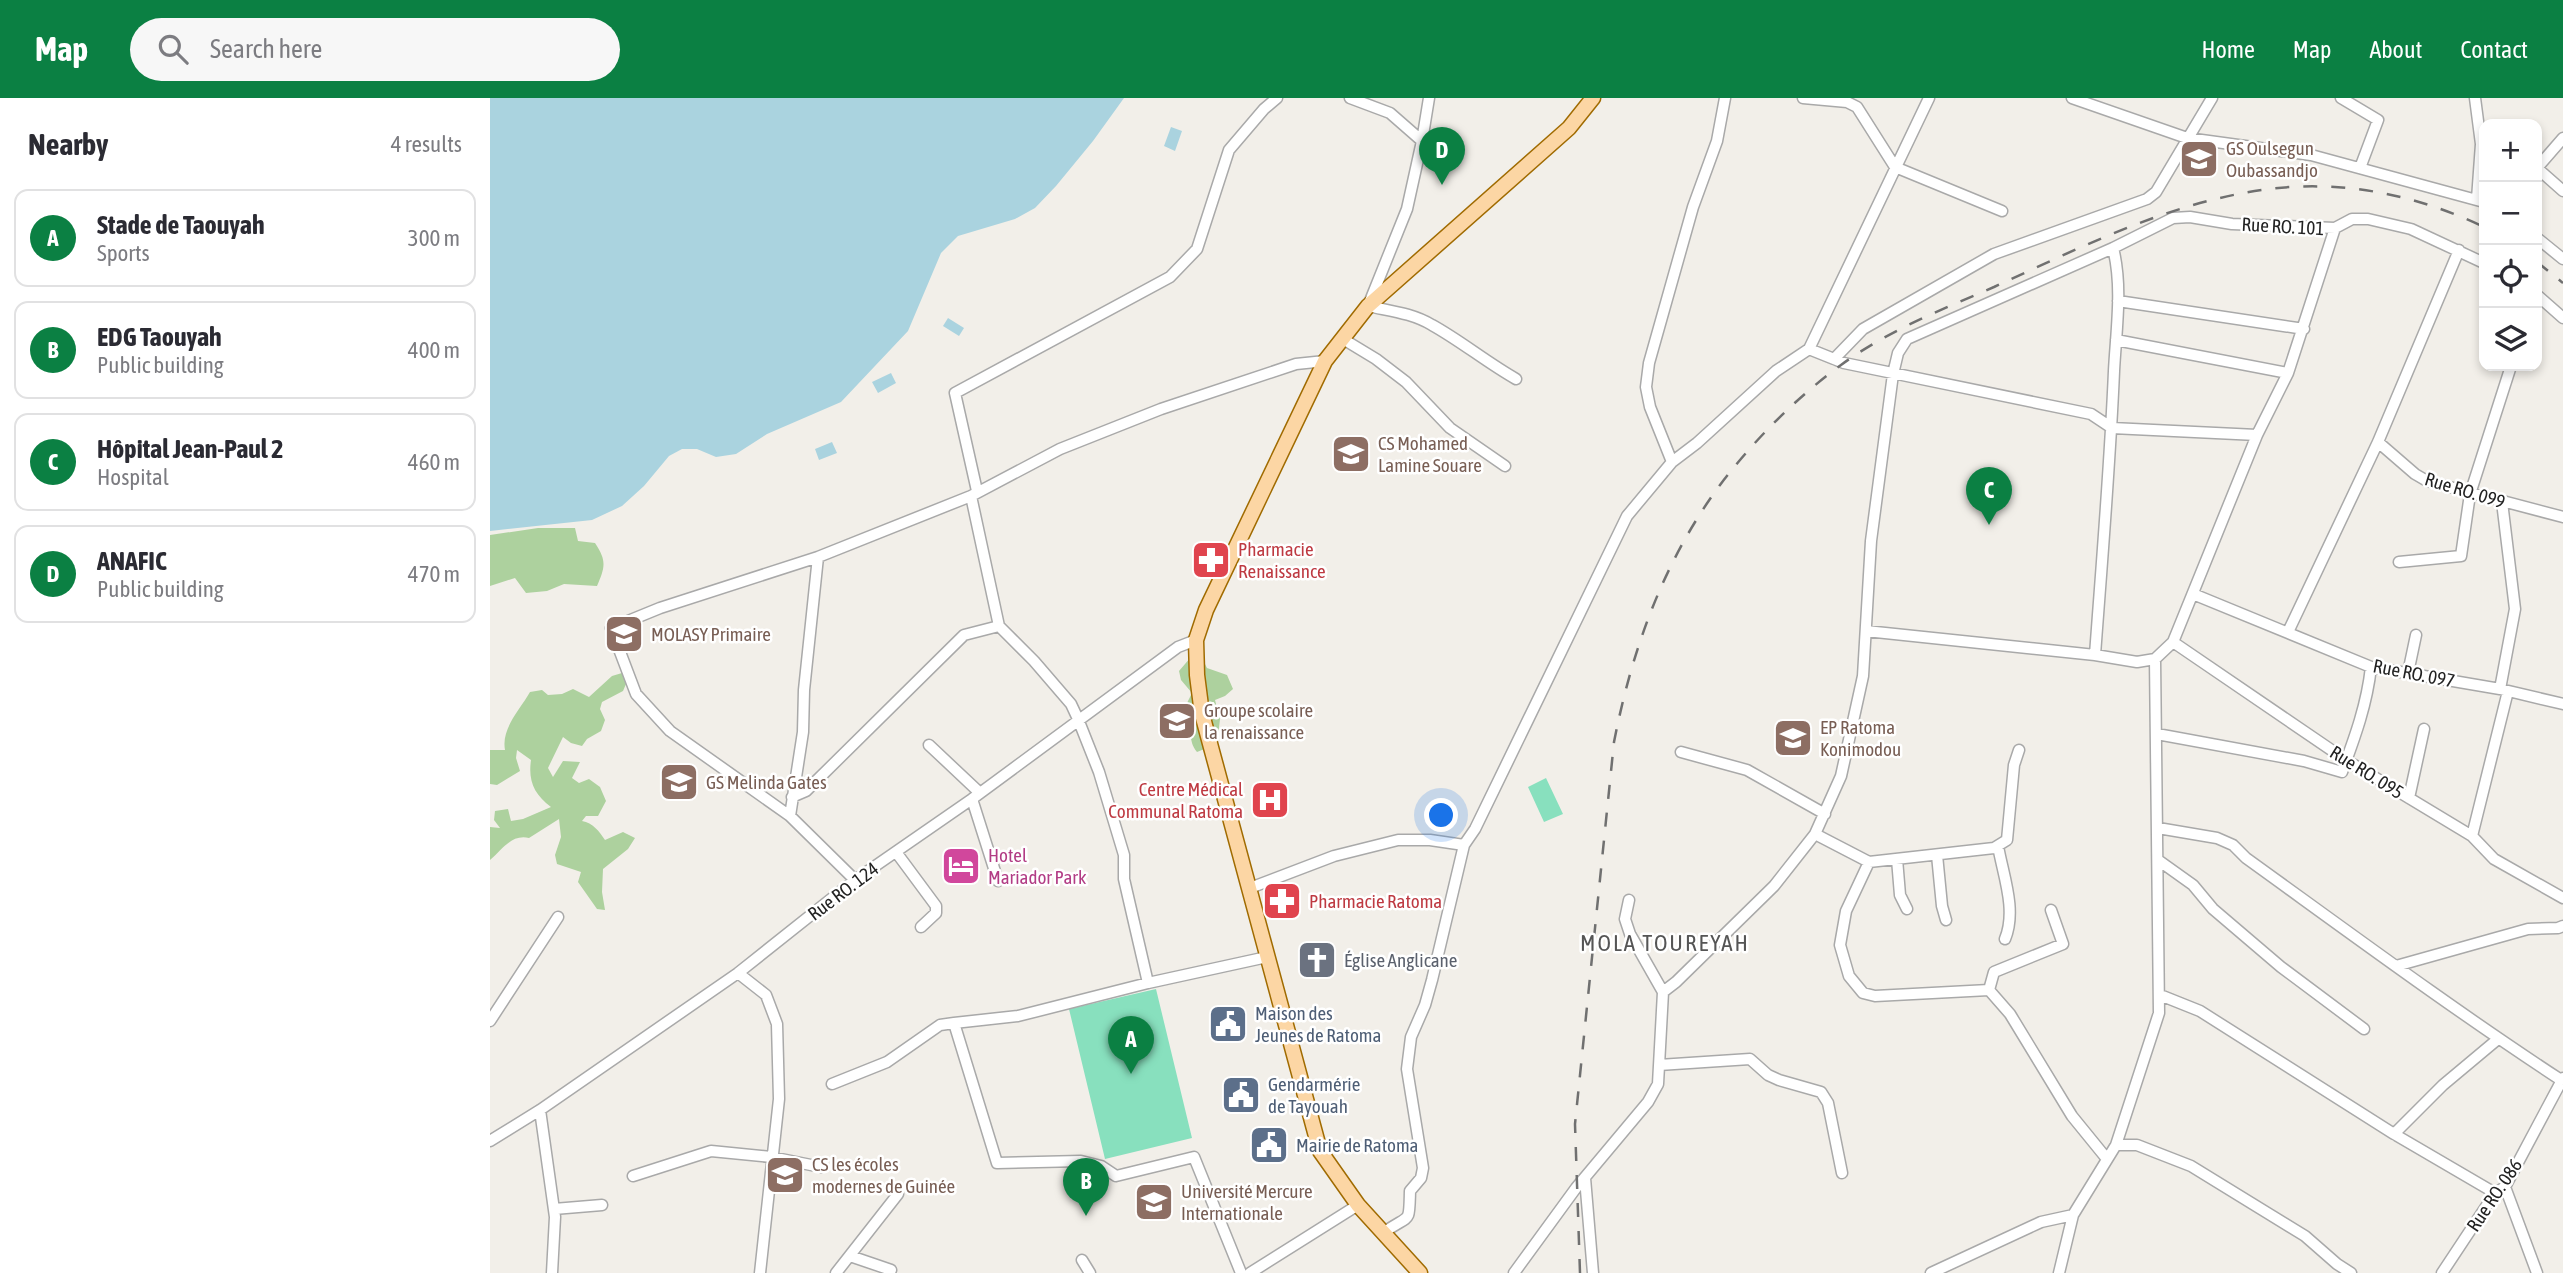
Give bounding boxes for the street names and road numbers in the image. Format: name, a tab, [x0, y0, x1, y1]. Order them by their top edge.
street label: Rue RO. 101	[2241, 213, 2325, 239]
street label: Rue RO. 099	[2422, 467, 2508, 513]
street label: Rue RO. 097	[2371, 654, 2457, 692]
street label: Rue RO. 095	[2326, 741, 2408, 803]
street label: Rue RO. 124	[803, 857, 883, 925]
street label: Rue RO. 086	[2462, 1155, 2526, 1235]

